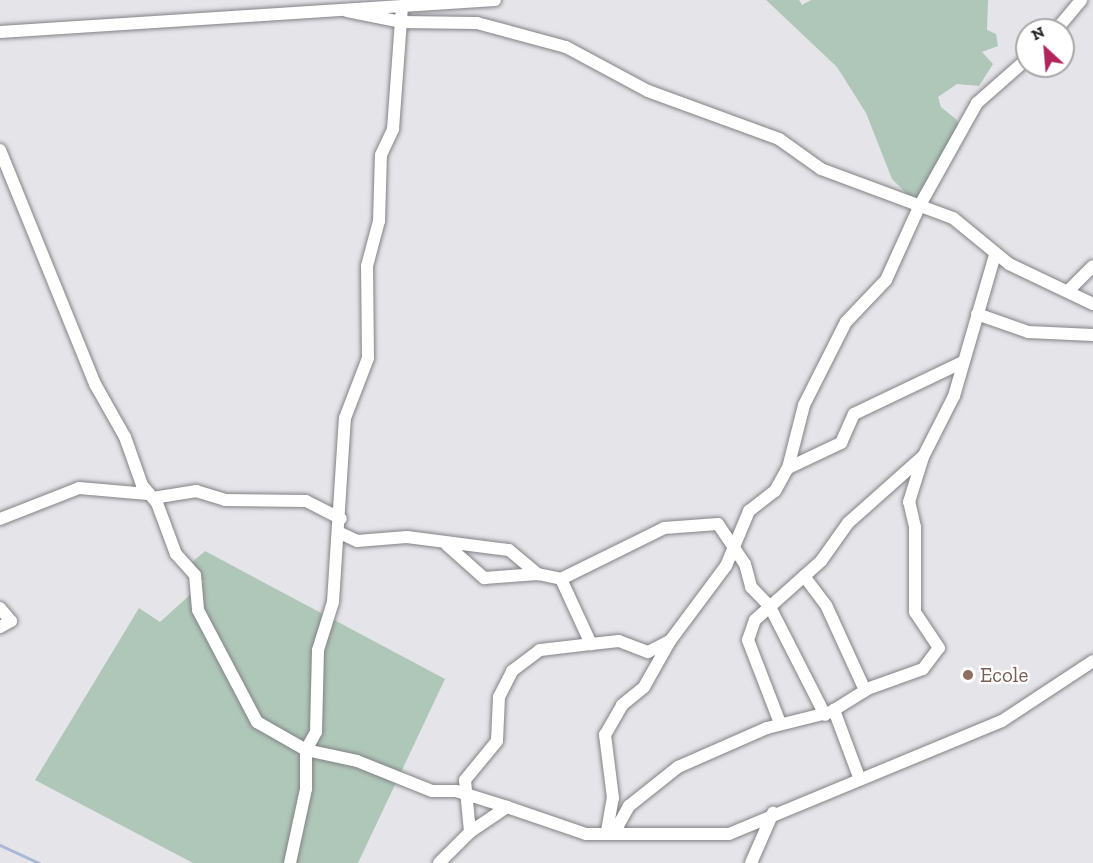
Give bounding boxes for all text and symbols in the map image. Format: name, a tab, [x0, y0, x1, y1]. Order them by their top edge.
north arrow	[1015, 18, 1075, 78]
text: N	[1028, 22, 1047, 44]
place label: Ecole	[980, 662, 1028, 688]
marker: Ecole	[961, 668, 975, 682]

